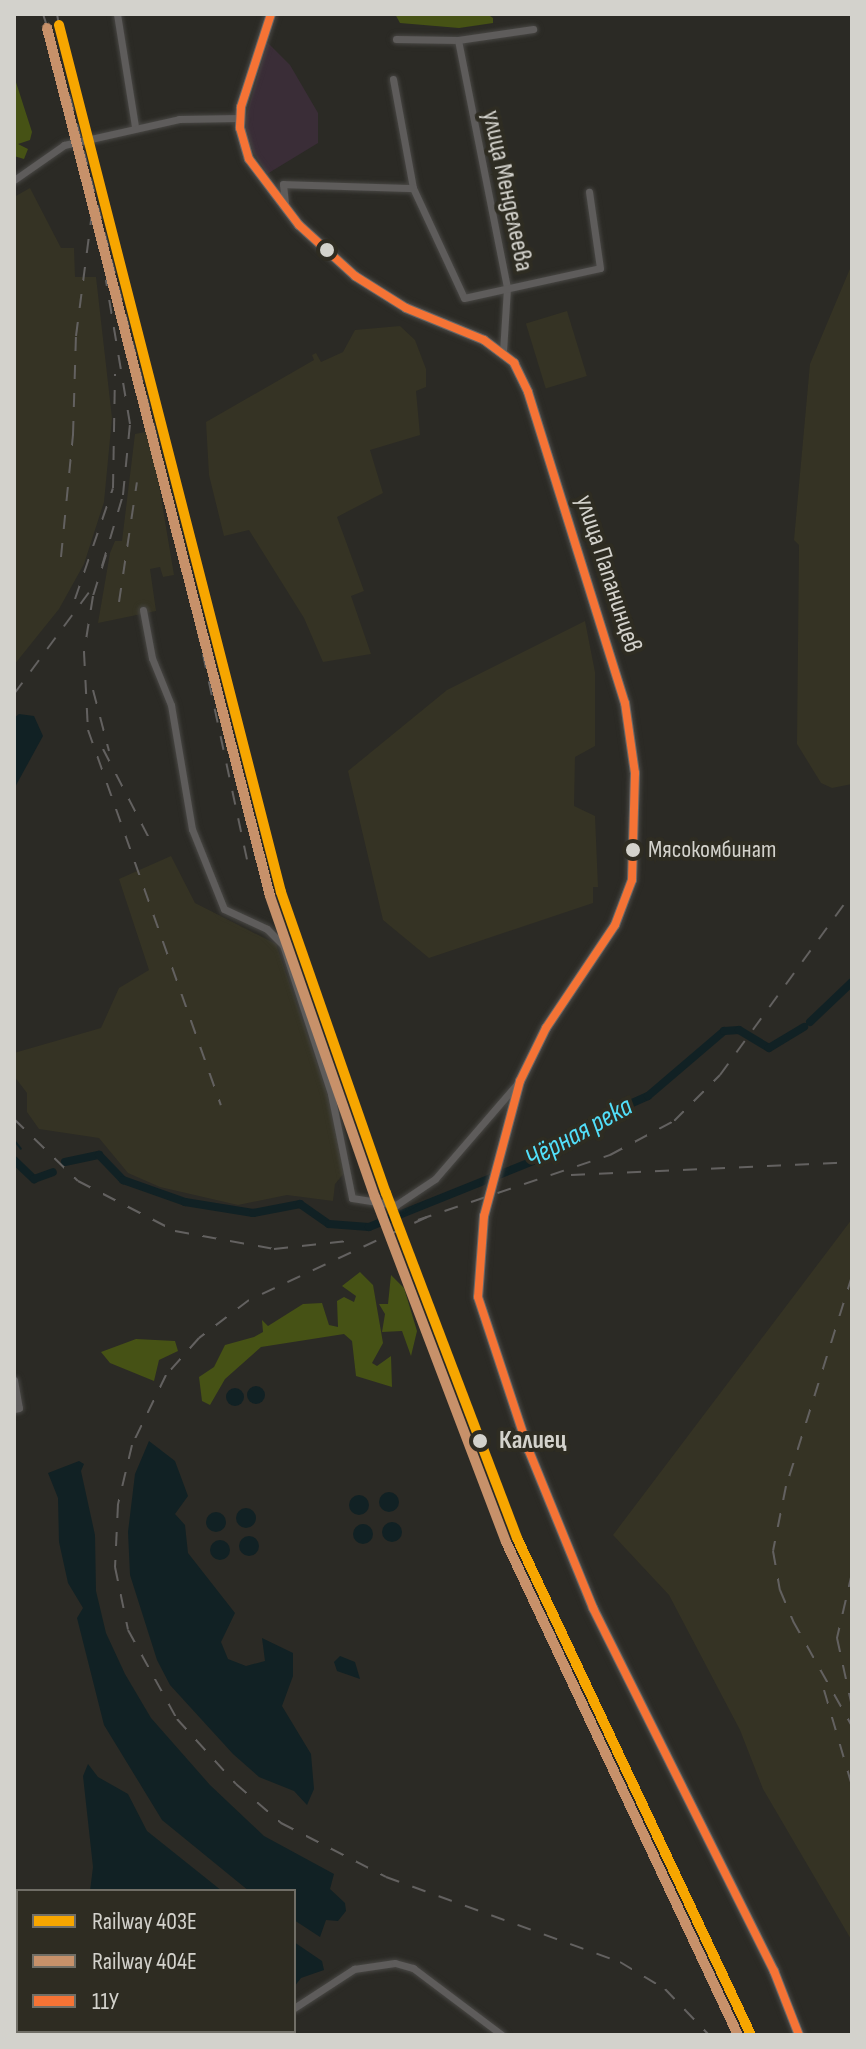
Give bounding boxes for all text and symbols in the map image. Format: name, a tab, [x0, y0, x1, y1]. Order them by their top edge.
street label: улица Менделеева	[475, 108, 539, 274]
unlabelled marker	[319, 242, 335, 258]
street label: улица Папанинцев	[568, 491, 648, 657]
place label: Мясокомбинат	[648, 836, 776, 864]
marker: Мясокомбинат	[625, 842, 641, 858]
water label: Чёрная река	[520, 1090, 638, 1176]
place label: Калиец	[499, 1425, 567, 1457]
marker: Калиец	[468, 1429, 492, 1453]
legend	[16, 1889, 296, 2033]
text: Railway 403Е	[92, 1907, 197, 1936]
text: Railway 404Е	[92, 1947, 197, 1976]
text: 11У	[92, 1987, 119, 2016]

